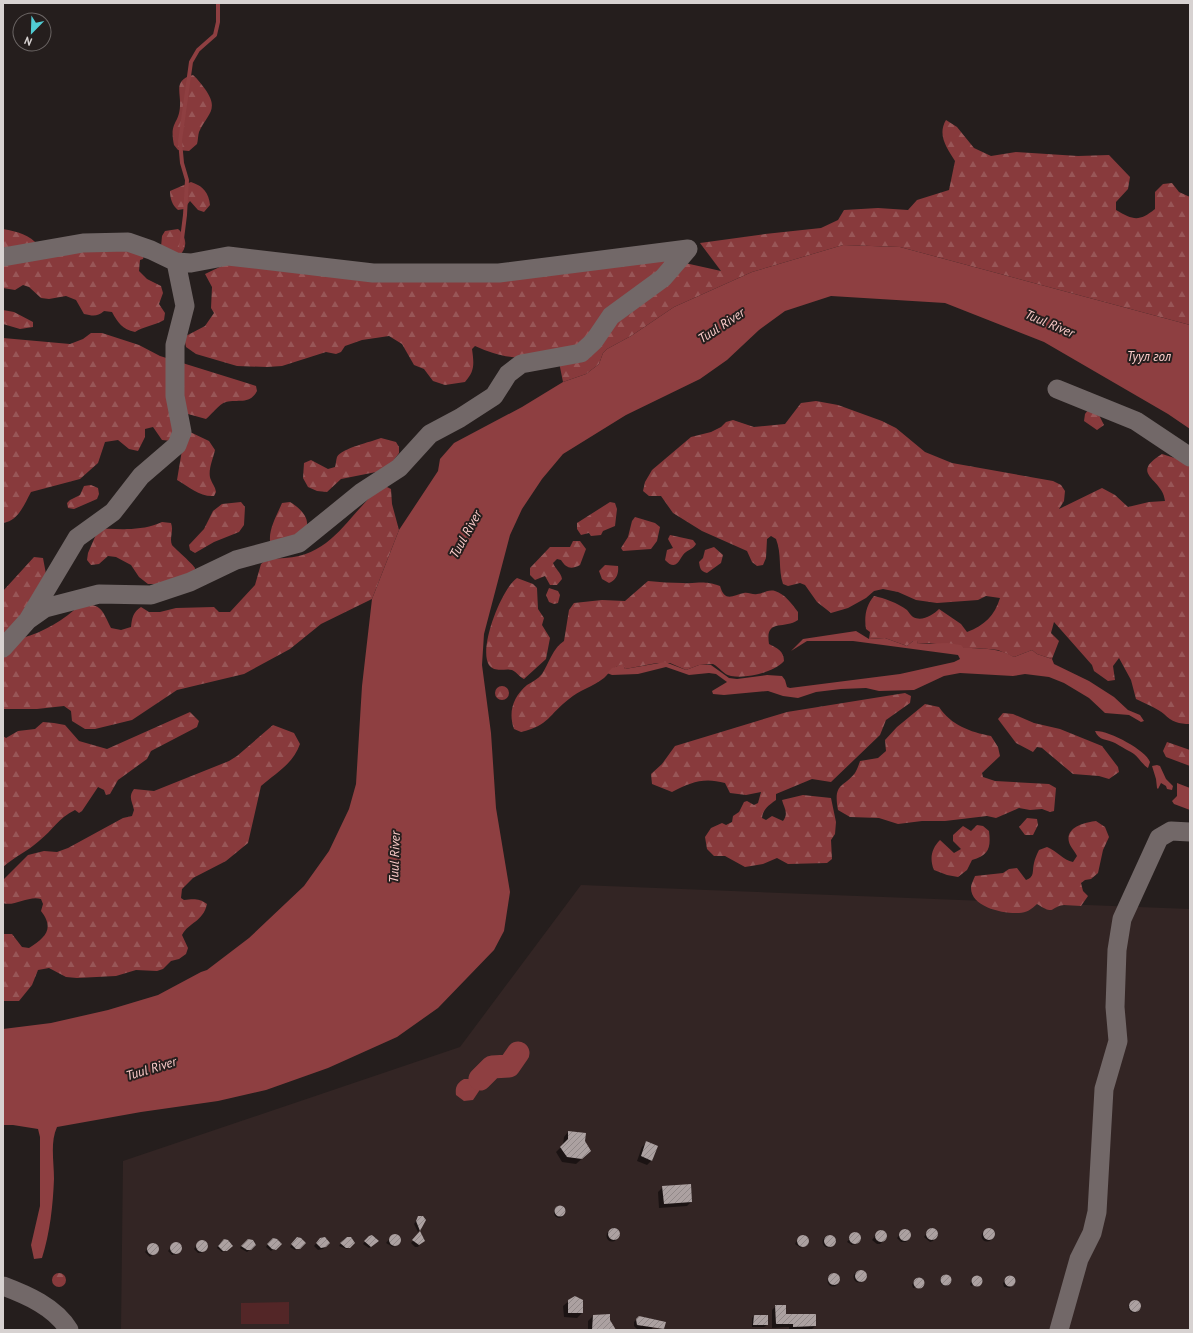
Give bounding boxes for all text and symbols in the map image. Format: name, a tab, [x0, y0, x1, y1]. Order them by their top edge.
north arrow	[12, 12, 52, 52]
text: N	[22, 33, 34, 49]
water label: Tuul River	[695, 304, 748, 347]
water label: Tuul River	[1022, 305, 1078, 342]
water label: Туул гол	[1127, 348, 1172, 365]
water label: Tuul River	[445, 507, 486, 561]
water label: Tuul River	[385, 830, 404, 883]
water label: Tuul River	[124, 1053, 179, 1084]

